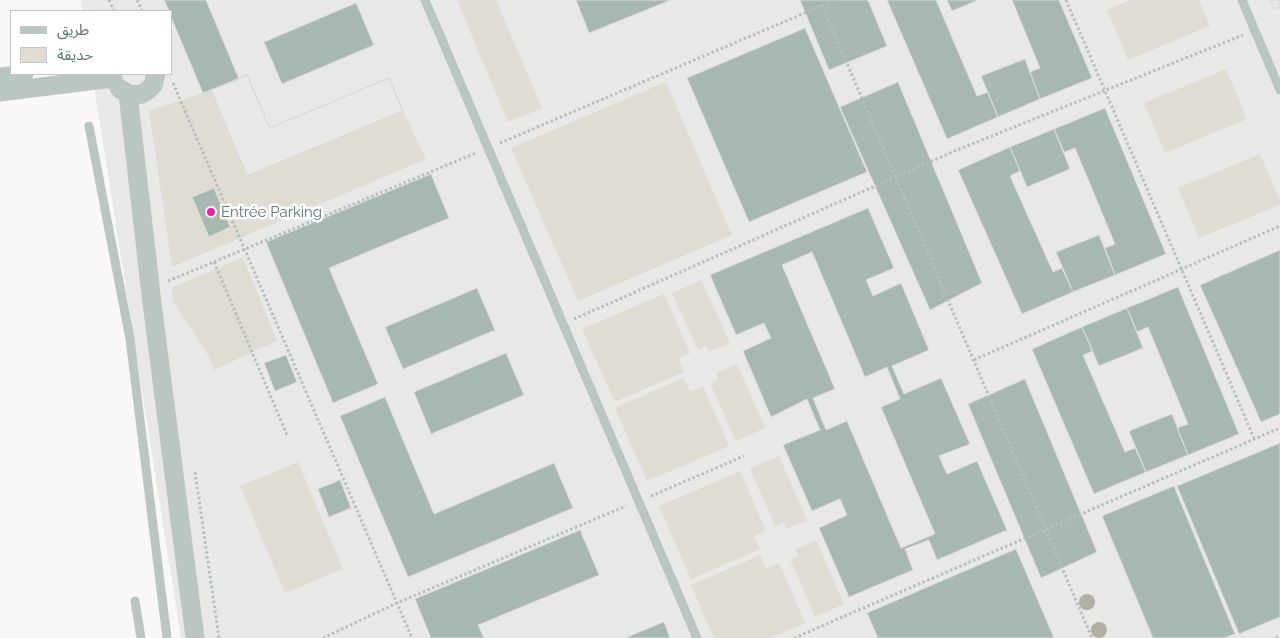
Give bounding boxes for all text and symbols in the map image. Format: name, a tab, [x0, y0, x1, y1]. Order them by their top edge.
legend	[10, 10, 172, 75]
text: طريق	[57, 21, 89, 39]
text: حديقة	[57, 46, 93, 64]
place label: Entrée Parking	[221, 203, 322, 221]
marker: Entrée Parking	[205, 206, 217, 218]

